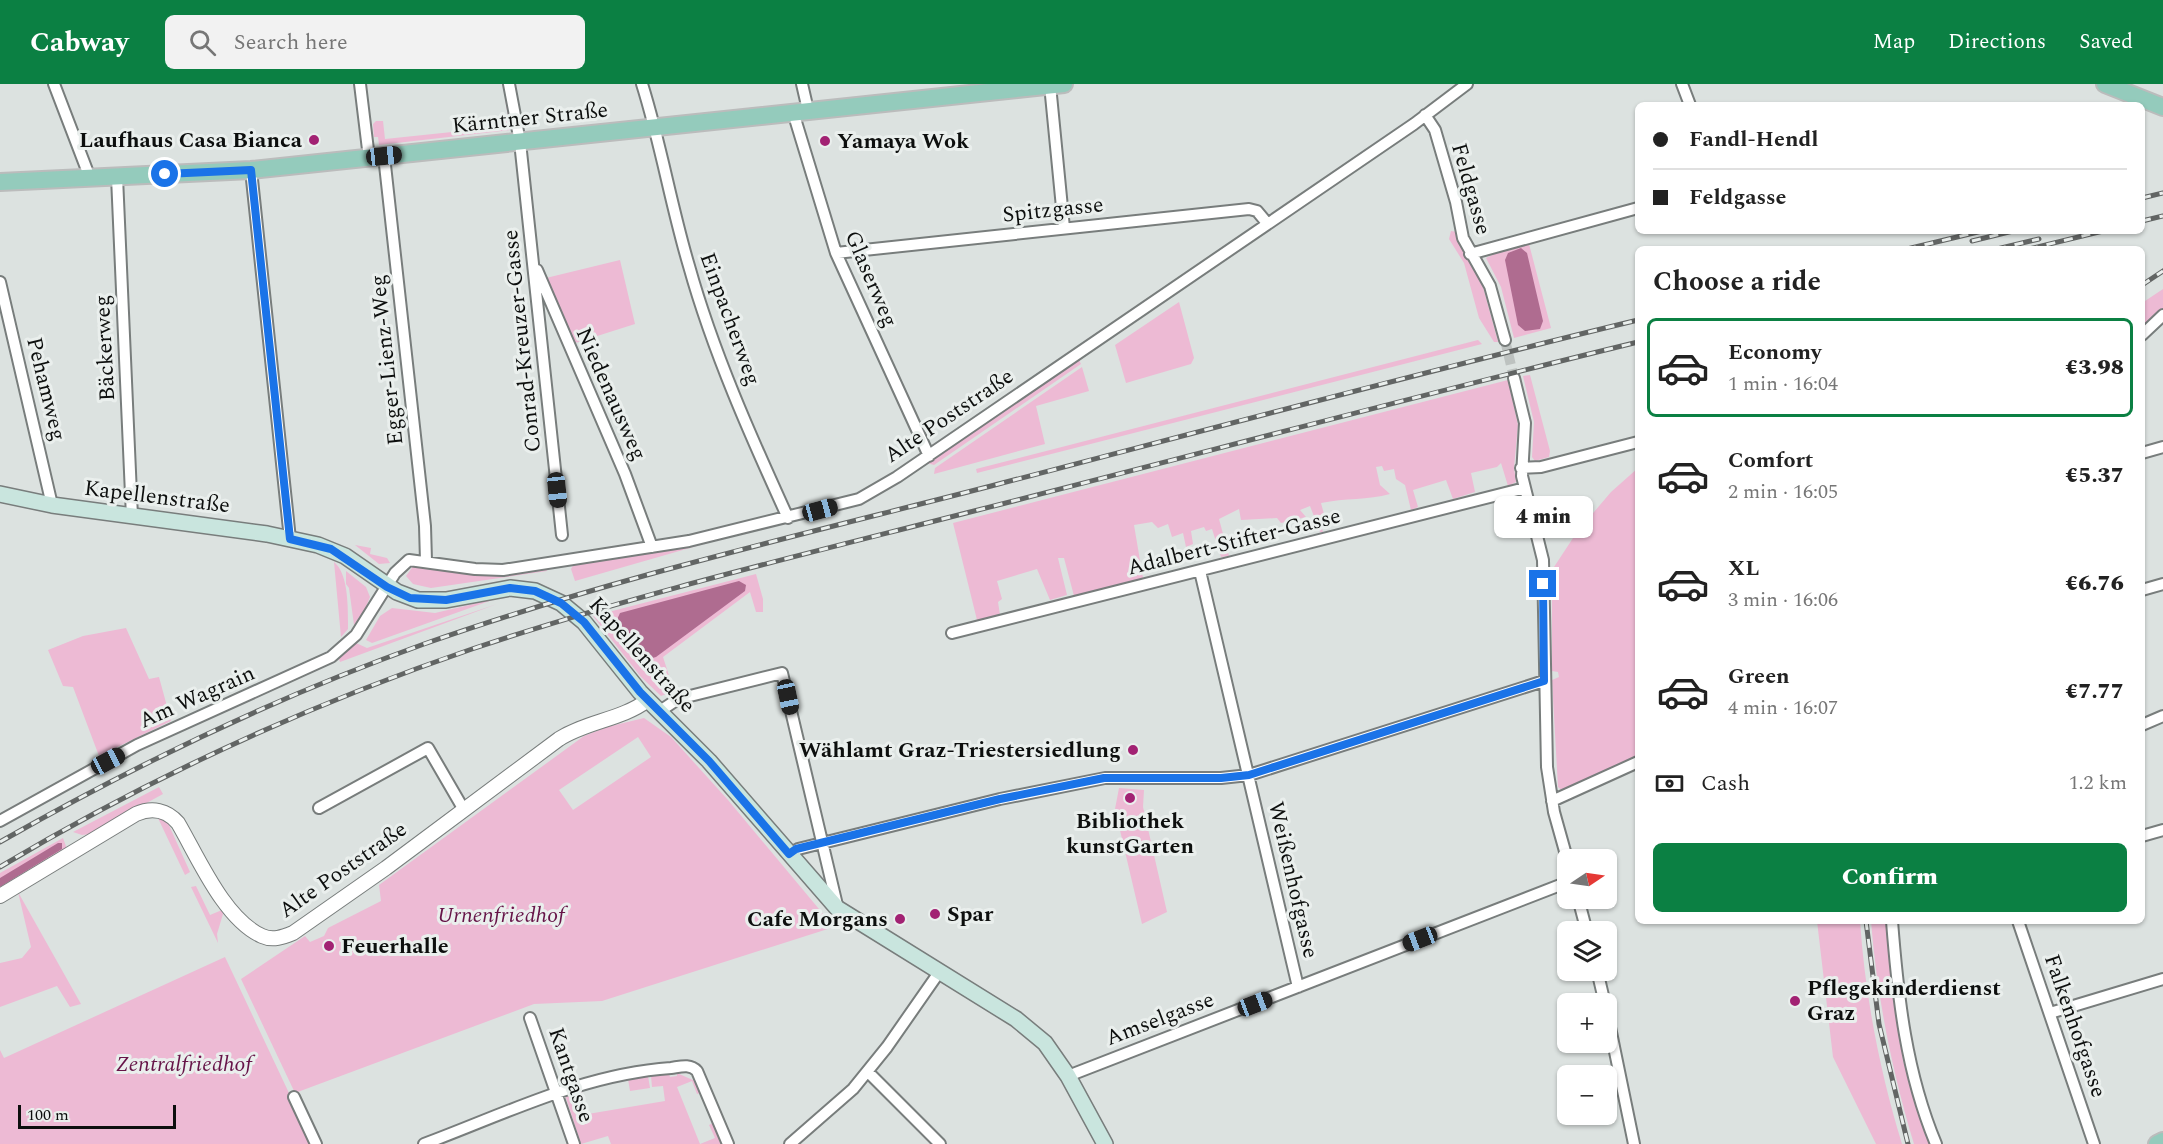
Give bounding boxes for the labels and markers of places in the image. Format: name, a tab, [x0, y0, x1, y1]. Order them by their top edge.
place label: Laufhaus Casa Bianca	[79, 124, 303, 157]
place label: Yamaya Wok	[837, 125, 970, 158]
marker: Laufhaus Casa Bianca	[307, 133, 321, 147]
marker: Yamaya Wok	[818, 134, 832, 148]
place label: Wählamt Graz-Triestersiedlung	[799, 734, 1121, 767]
marker: Wählamt Graz-Triestersiedlung	[1126, 743, 1140, 757]
marker: Bibliothek kunstGarten	[1123, 791, 1137, 805]
place label: Bibliothek kunstGarten	[1066, 805, 1194, 863]
place label: Spar	[947, 898, 994, 931]
place label: Cafe Morgans	[747, 903, 888, 936]
marker: Spar	[928, 907, 942, 921]
marker: Cafe Morgans	[893, 912, 907, 926]
place label: Feuerhalle	[341, 930, 449, 963]
marker: Feuerhalle	[322, 939, 336, 953]
place label: Pflegekinderdienst Graz	[1807, 972, 2001, 1030]
marker: Pflegekinderdienst Graz	[1788, 994, 1802, 1008]

